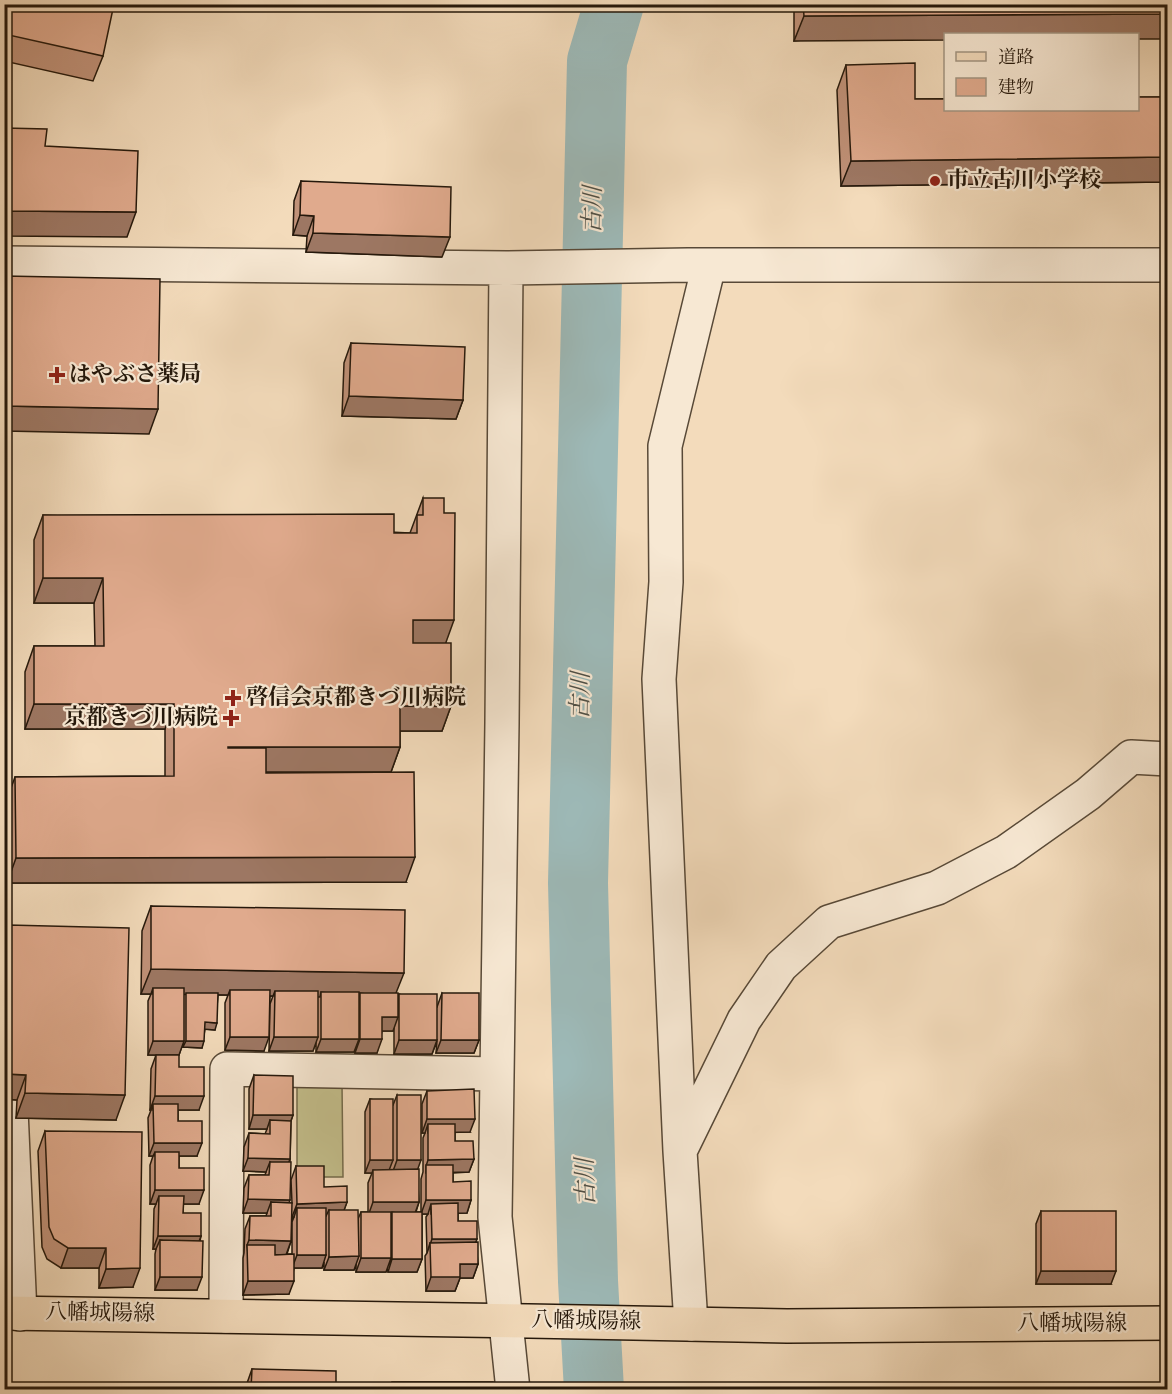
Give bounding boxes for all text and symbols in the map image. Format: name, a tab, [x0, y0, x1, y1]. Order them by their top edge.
legend	[944, 33, 1139, 111]
text: 道路	[998, 46, 1034, 71]
text: 建物	[998, 76, 1034, 101]
place label: 市立古川小学校	[947, 166, 1101, 197]
marker: 市立古川小学校	[928, 174, 942, 188]
water label: 古川	[577, 183, 611, 234]
place label: はやぶさ薬局	[69, 360, 201, 391]
marker: はやぶさ薬局	[50, 368, 64, 382]
water label: 古川	[565, 669, 599, 720]
place label: 啓信会京都きづ川病院	[246, 683, 466, 714]
marker: 啓信会京都きづ川病院	[224, 689, 242, 707]
place label: 京都きづ川病院	[64, 703, 218, 734]
marker: 京都きづ川病院	[222, 709, 240, 727]
water label: 古川	[569, 1154, 605, 1207]
street label: 八幡城陽線	[45, 1298, 155, 1330]
street label: 八幡城陽線	[531, 1306, 641, 1338]
street label: 八幡城陽線	[1017, 1309, 1127, 1340]

